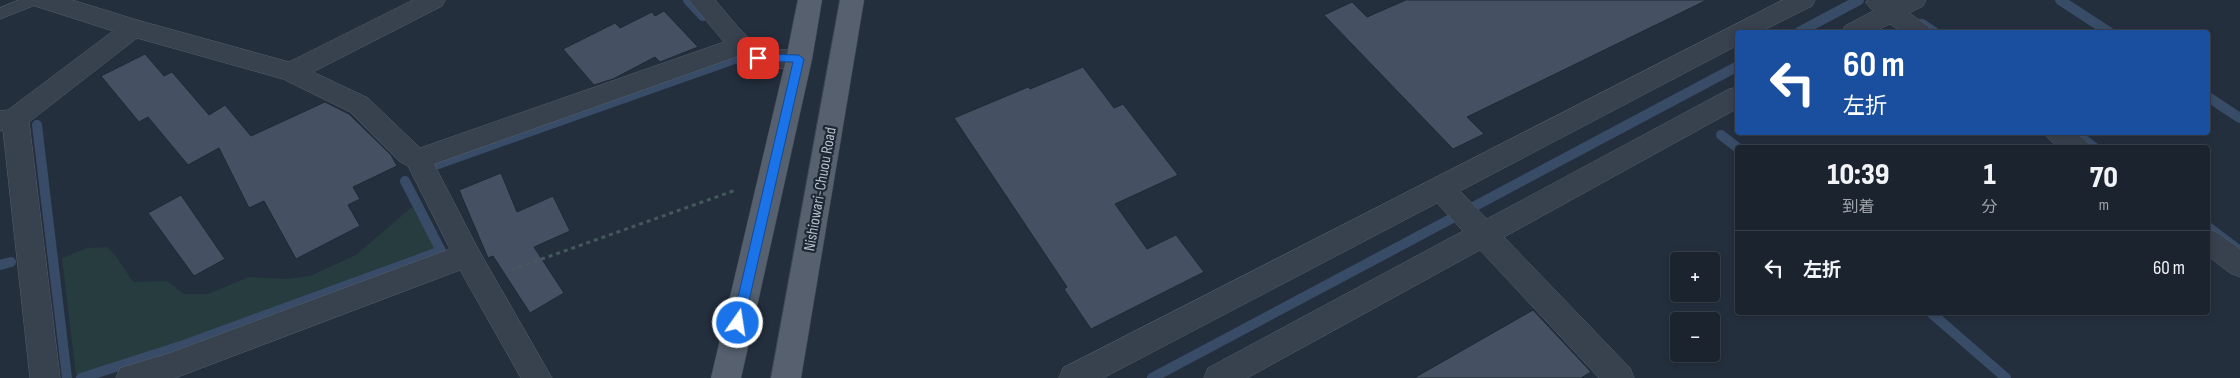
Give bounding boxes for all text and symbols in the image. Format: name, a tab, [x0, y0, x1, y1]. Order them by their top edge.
pin	[737, 37, 779, 79]
icon: arrive	[744, 44, 772, 72]
text: 60 m	[1843, 44, 1905, 87]
icon: left	[1760, 50, 1825, 115]
text: 左折	[1843, 93, 1887, 120]
street label: Nishiowari-Chuou Road	[800, 126, 841, 253]
text: 10:39	[1827, 157, 1889, 193]
text: 1	[1983, 157, 1996, 193]
text: 70	[2090, 160, 2118, 196]
text: m	[2099, 196, 2109, 215]
text: 到着	[1842, 198, 1874, 217]
text: 分	[1982, 198, 1998, 217]
map controls	[1670, 252, 1720, 362]
button: +	[1670, 252, 1720, 302]
icon: left	[1760, 254, 1788, 282]
text: 60 m	[2153, 257, 2185, 280]
text: 左折	[1803, 259, 1841, 282]
position arrow	[711, 296, 763, 348]
button: −	[1670, 312, 1720, 362]

